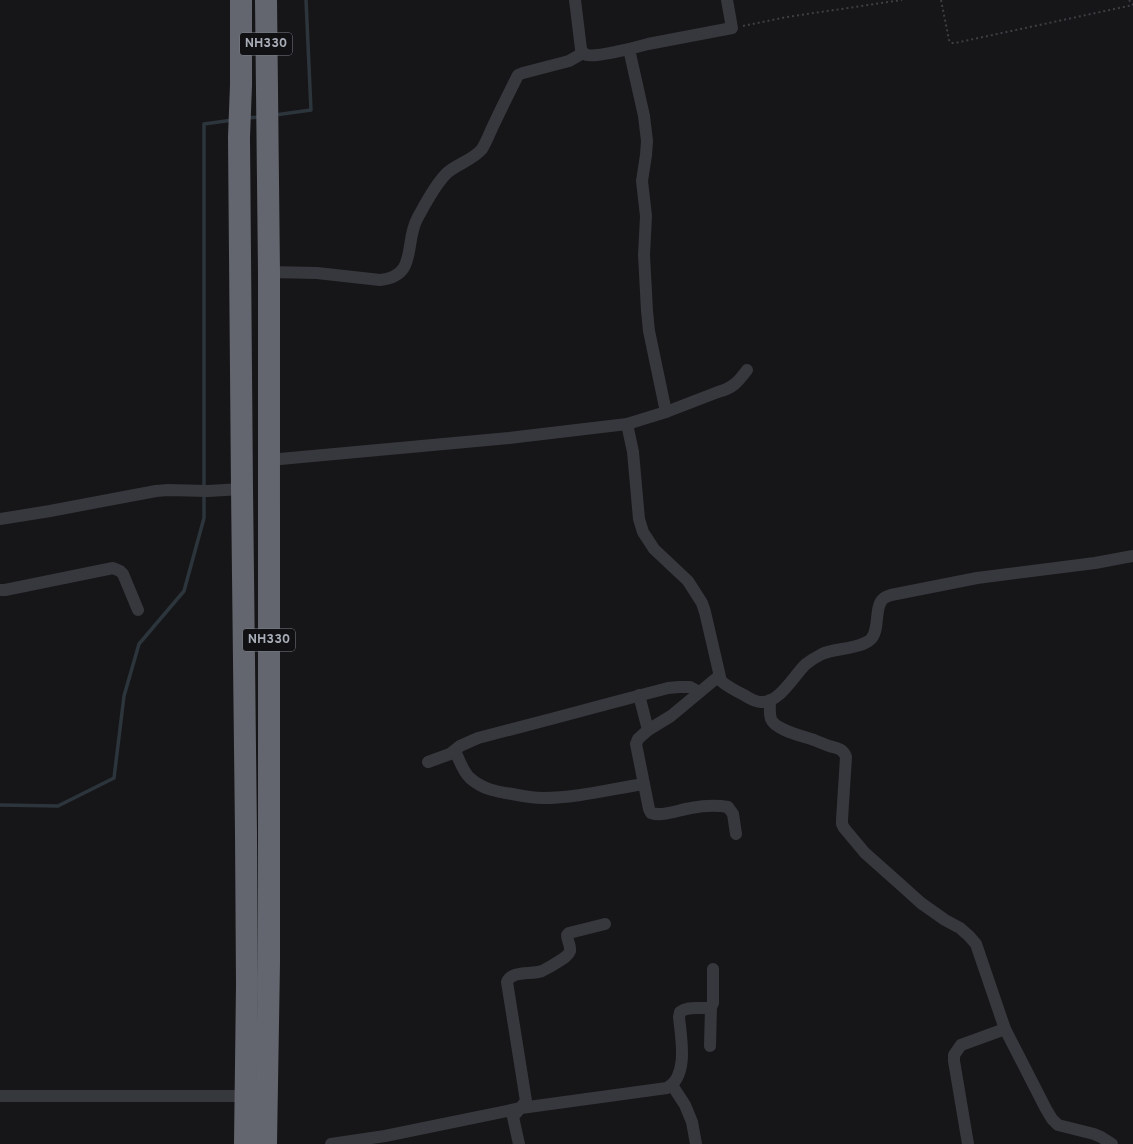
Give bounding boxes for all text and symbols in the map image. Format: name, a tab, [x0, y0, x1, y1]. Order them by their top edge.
road number: NH330	[240, 33, 292, 55]
road number: NH330	[243, 629, 295, 651]

